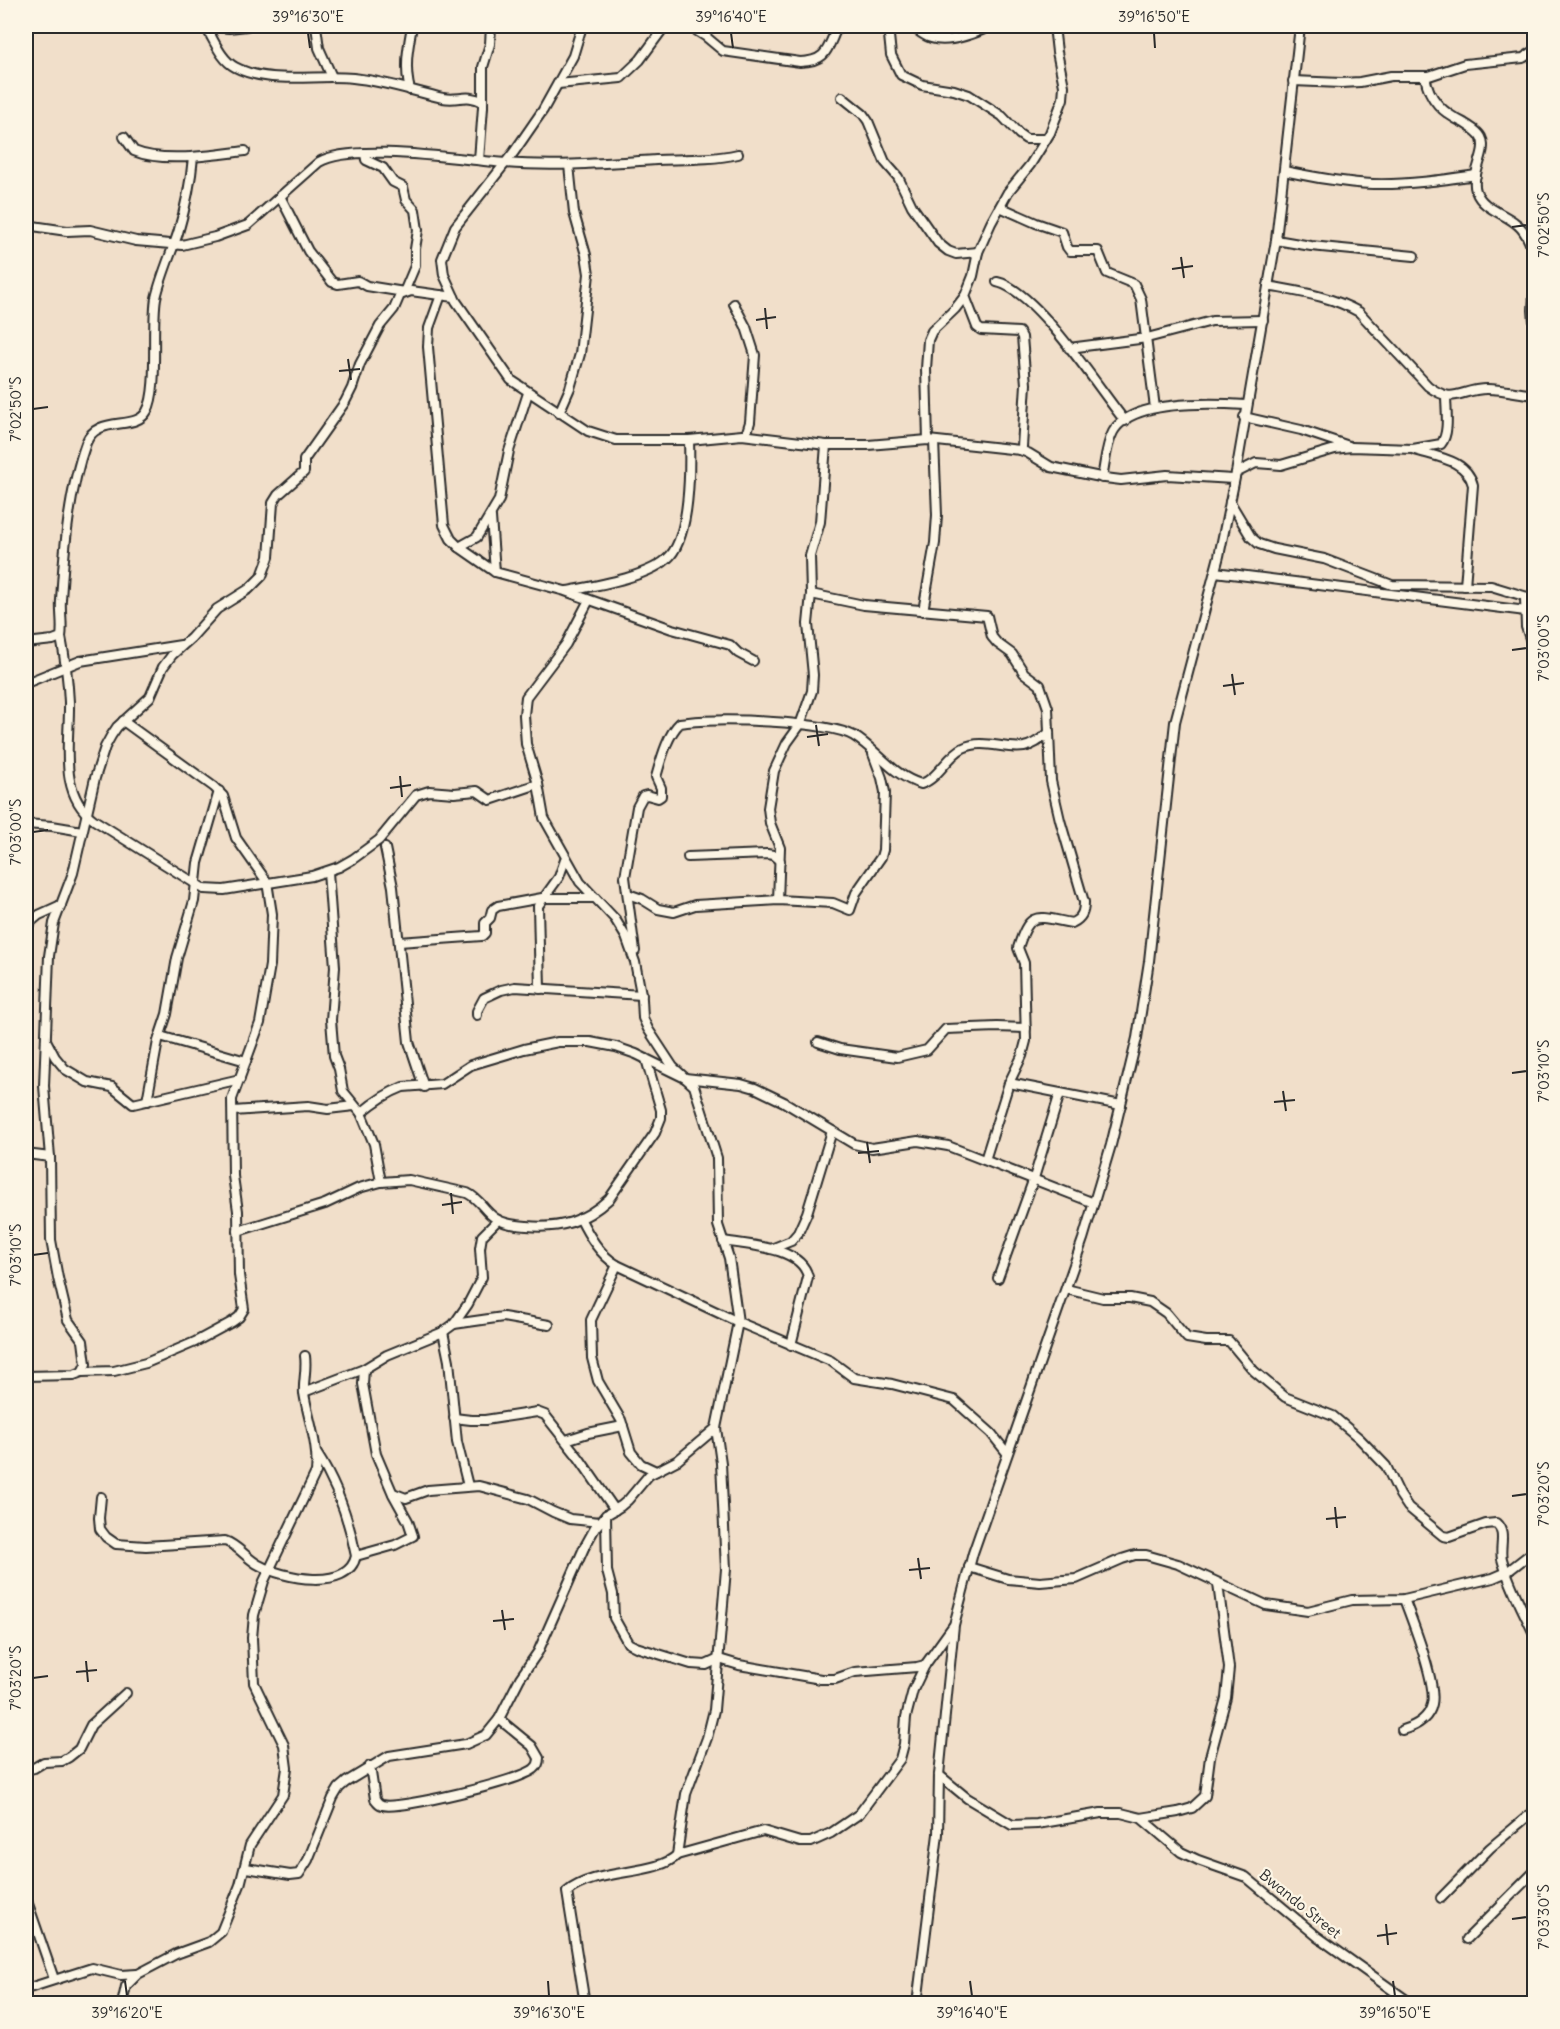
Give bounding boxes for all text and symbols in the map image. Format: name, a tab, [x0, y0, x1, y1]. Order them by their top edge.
text: 39°16'30"E	[272, 7, 344, 26]
text: 39°16'40"E	[695, 7, 767, 26]
text: 39°16'50"E	[1118, 7, 1190, 26]
text: 7°02'50"S	[1534, 192, 1553, 258]
text: 7°02'50"S	[6, 376, 25, 442]
text: 7°03'00"S	[1534, 615, 1553, 681]
text: 7°03'00"S	[6, 799, 25, 865]
text: 7°03'10"S	[1534, 1040, 1553, 1102]
text: 7°03'10"S	[6, 1224, 25, 1286]
text: 7°03'20"S	[1534, 1461, 1553, 1527]
text: 7°03'20"S	[6, 1645, 25, 1711]
street label: Bwando Street	[1256, 1865, 1345, 1942]
text: 7°03'30"S	[1534, 1884, 1553, 1950]
text: 39°16'20"E	[91, 2003, 163, 2022]
text: 39°16'30"E	[513, 2003, 585, 2022]
text: 39°16'40"E	[936, 2003, 1008, 2022]
text: 39°16'50"E	[1359, 2003, 1431, 2022]

